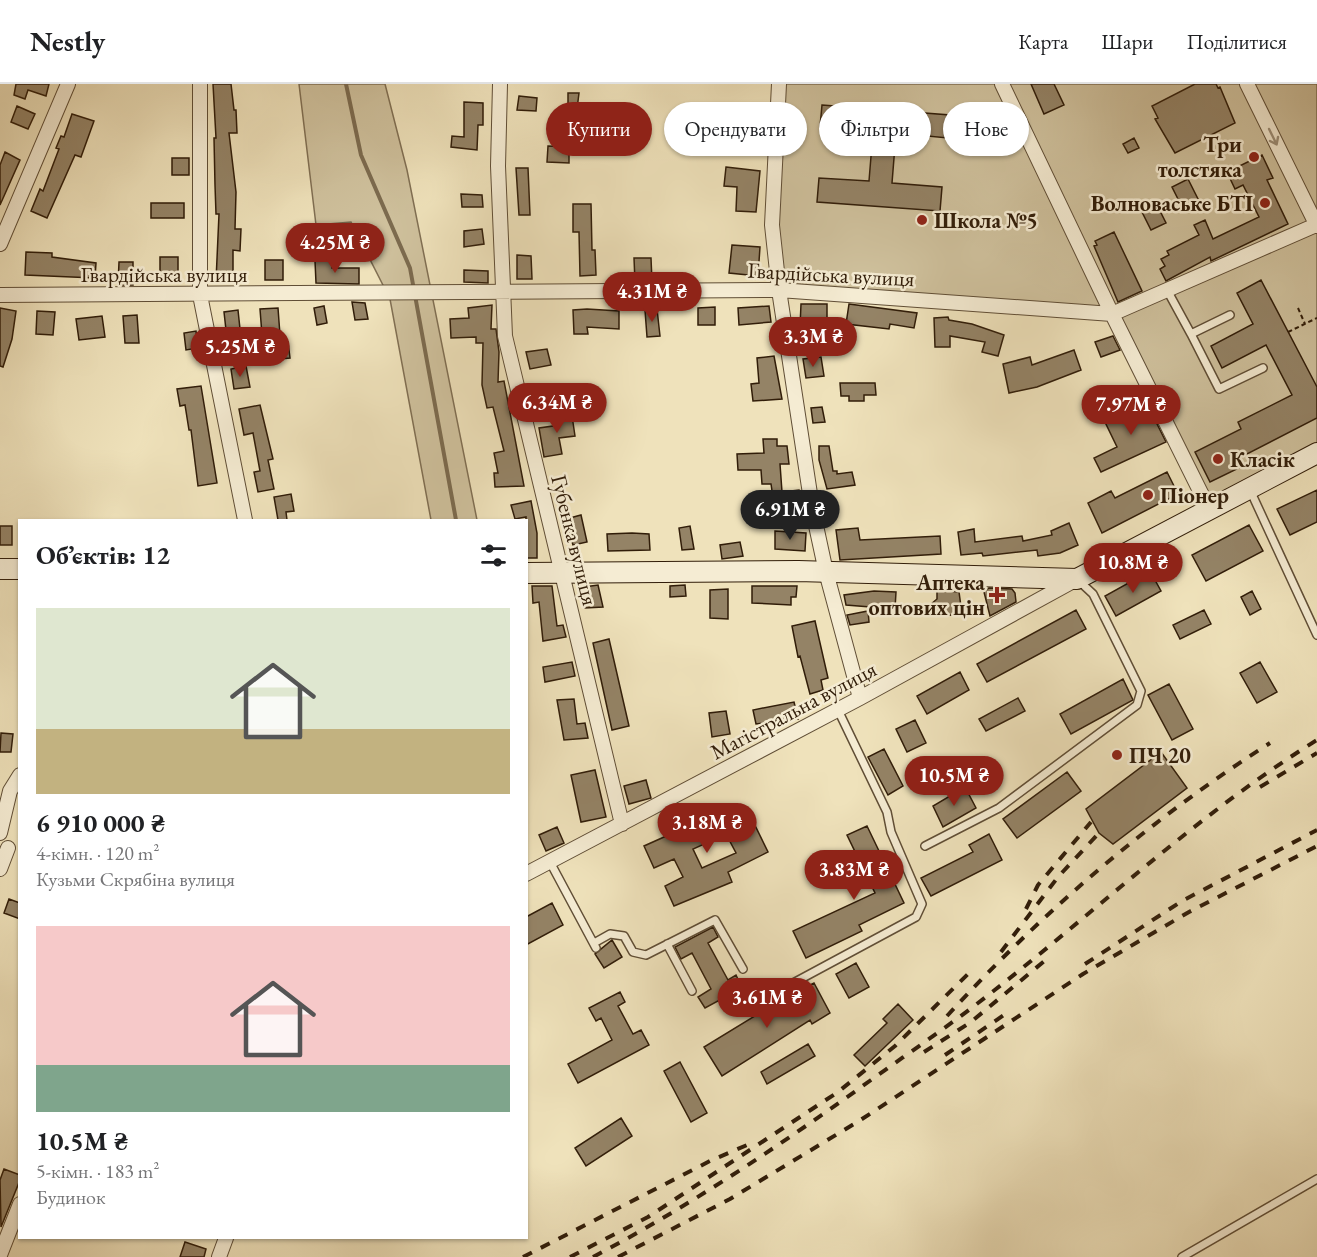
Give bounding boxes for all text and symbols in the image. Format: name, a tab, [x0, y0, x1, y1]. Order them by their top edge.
text: Nestly	[30, 23, 105, 59]
text: Карта	[1018, 28, 1068, 55]
text: Шари	[1101, 28, 1153, 55]
text: Поділитися	[1186, 28, 1287, 55]
chip: Купити	[546, 102, 652, 156]
chip: Орендувати	[664, 102, 807, 156]
chip: Фільтри	[819, 102, 931, 156]
chip: Нове	[943, 102, 1029, 156]
one-way arrow	[1268, 127, 1279, 145]
place label: Три толстяка	[1158, 130, 1242, 184]
marker: Три толстяка	[1247, 150, 1261, 164]
place label: Волноваське БТІ	[1091, 189, 1253, 218]
marker: Волноваське БТІ	[1258, 196, 1272, 210]
place label: Школа №5	[934, 206, 1038, 235]
marker: Школа №5	[915, 213, 929, 227]
pin: 4.25M ₴	[280, 223, 390, 274]
text: 4.25M ₴	[300, 229, 370, 255]
street label: Гвардійська вулиця	[747, 256, 915, 293]
street label: Гвардійська вулиця	[80, 260, 248, 289]
pin: 4.31M ₴	[597, 272, 707, 323]
text: 4.31M ₴	[617, 278, 687, 304]
pin: 3.3M ₴	[764, 317, 862, 368]
text: 3.3M ₴	[783, 323, 843, 349]
pin: 5.25M ₴	[185, 327, 295, 378]
text: 5.25M ₴	[205, 333, 275, 359]
pin: 6.34M ₴	[502, 383, 612, 434]
pin: 7.97M ₴	[1076, 385, 1186, 436]
text: 6.34M ₴	[522, 389, 592, 415]
text: 7.97M ₴	[1096, 391, 1166, 417]
place label: Класік	[1230, 445, 1296, 474]
marker: Класік	[1211, 452, 1225, 466]
street label: Губенка вулиця	[544, 472, 605, 609]
place label: Піонер	[1160, 481, 1229, 510]
marker: Піонер	[1141, 488, 1155, 502]
pin: 6.91M ₴	[735, 490, 845, 541]
text: 6.91M ₴	[755, 496, 825, 522]
text: Об’єктів: 12	[36, 538, 170, 572]
icon: filters	[477, 539, 510, 572]
pin: 10.8M ₴	[1078, 543, 1188, 594]
text: 10.8M ₴	[1098, 549, 1168, 575]
place label: Аптека оптових цін	[869, 568, 985, 622]
marker: Аптека оптових цін	[990, 588, 1004, 602]
icon: home	[219, 647, 327, 755]
street label: Магістральна вулиця	[705, 654, 882, 767]
place label: ПЧ 20	[1129, 741, 1191, 770]
marker: ПЧ 20	[1110, 748, 1124, 762]
pin: 10.5M ₴	[899, 756, 1009, 807]
text: 10.5M ₴	[919, 762, 989, 788]
pin: 3.18M ₴	[652, 803, 762, 854]
text: 6 910 000 ₴	[36, 806, 165, 840]
text: 3.18M ₴	[672, 809, 742, 835]
text: 4-кімн. · 120 m²	[36, 840, 159, 866]
pin: 3.83M ₴	[799, 850, 909, 901]
text: 3.83M ₴	[819, 856, 889, 882]
text: Кузьми Скрябіна вулиця	[36, 866, 235, 892]
icon: home	[219, 965, 327, 1073]
pin: 3.61M ₴	[712, 978, 822, 1029]
text: 3.61M ₴	[732, 984, 802, 1010]
text: 10.5M ₴	[36, 1124, 128, 1158]
text: 5-кімн. · 183 m²	[36, 1158, 159, 1184]
text: Будинок	[36, 1184, 106, 1210]

